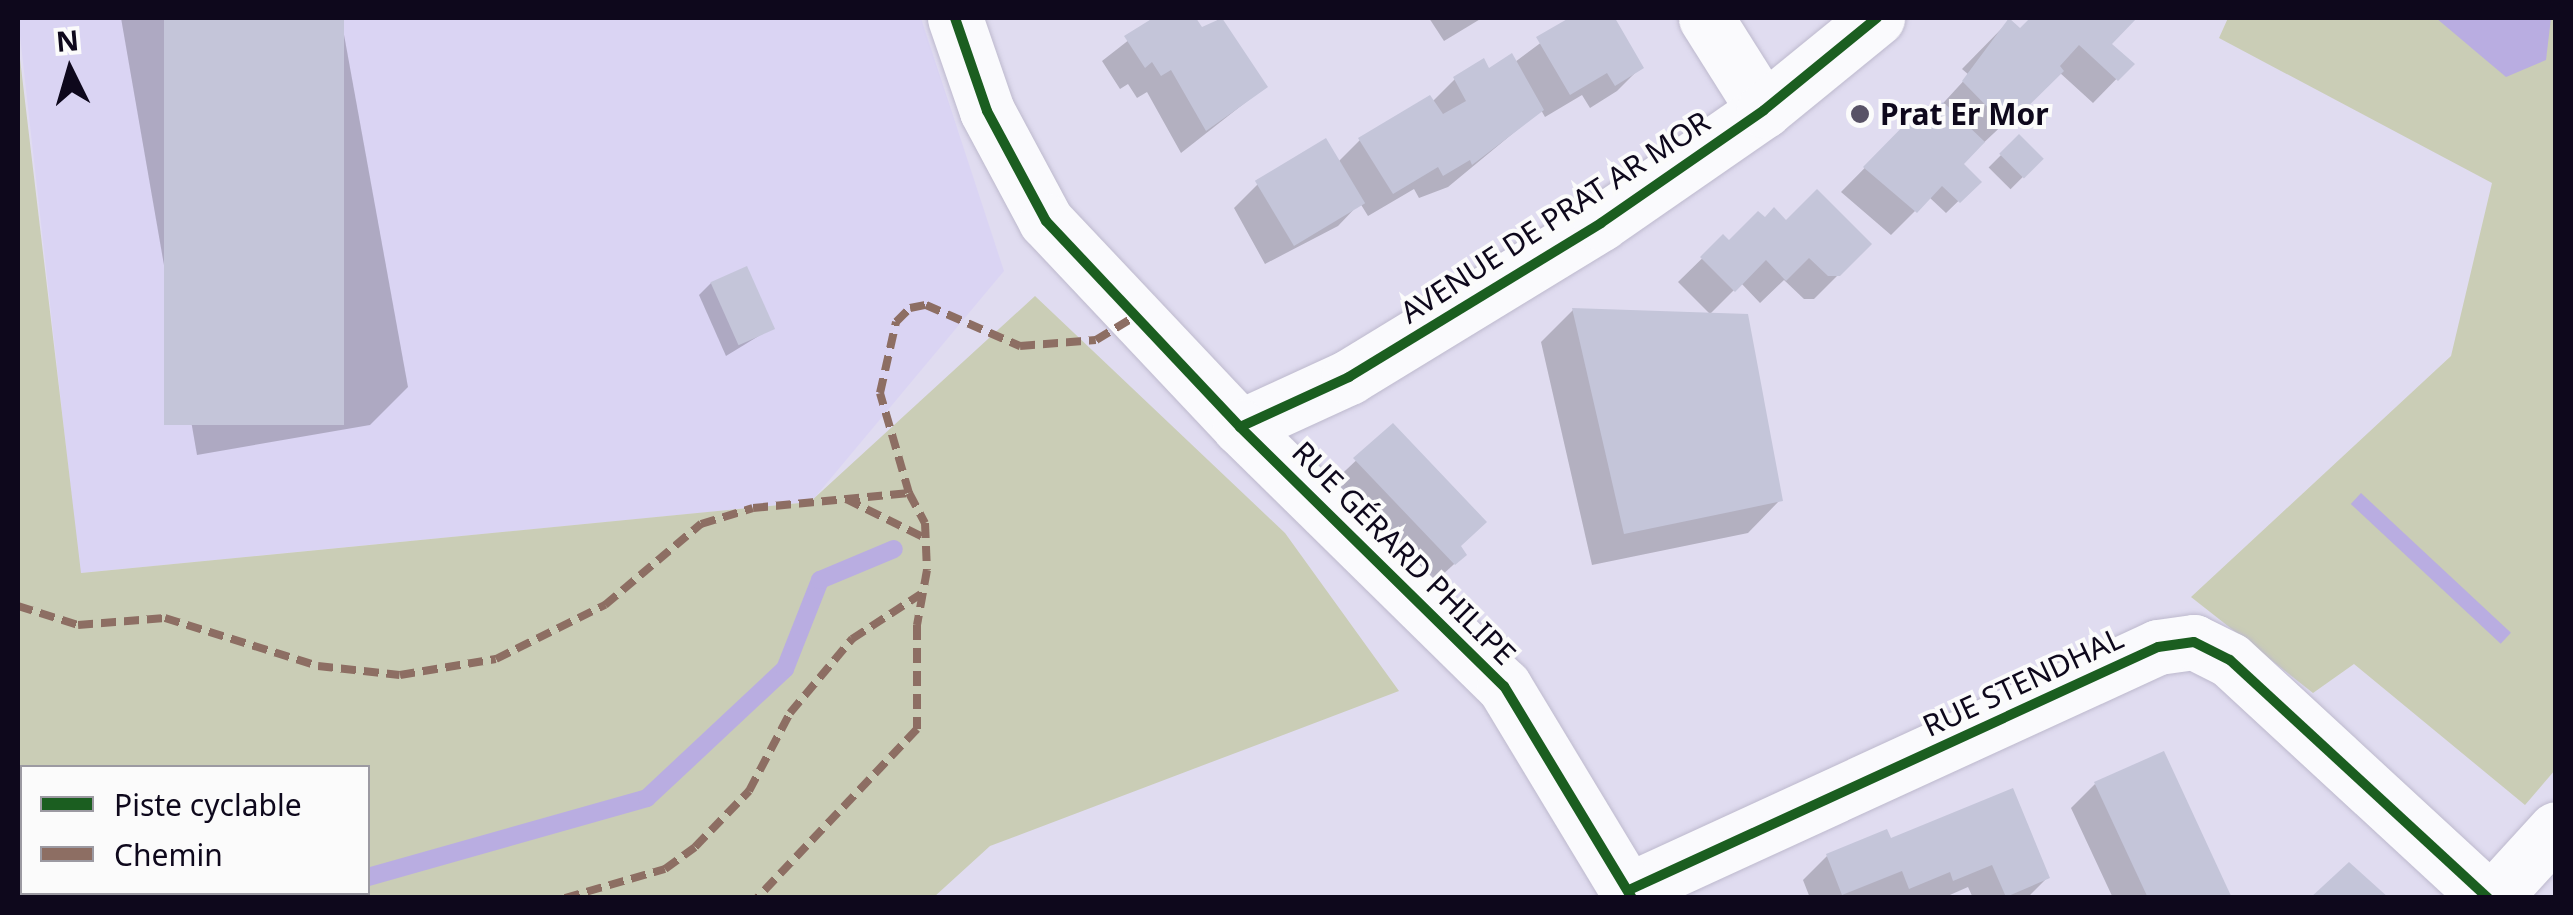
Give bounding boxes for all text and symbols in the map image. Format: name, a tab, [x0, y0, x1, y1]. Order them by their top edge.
north arrow	[20, 20, 120, 120]
text: N	[54, 20, 80, 60]
place label: Prat Er Mor	[1880, 96, 2049, 132]
street label: AVENUE DE PRAT AR MOR	[1394, 103, 1716, 331]
marker: Prat Er Mor	[1849, 103, 1871, 125]
street label: RUE GÉRARD PHILIPE	[1285, 434, 1523, 672]
street label: RUE STENDHAL	[1917, 620, 2129, 744]
legend	[20, 765, 370, 895]
text: Piste cyclable	[114, 784, 302, 825]
text: Chemin	[114, 834, 223, 875]

